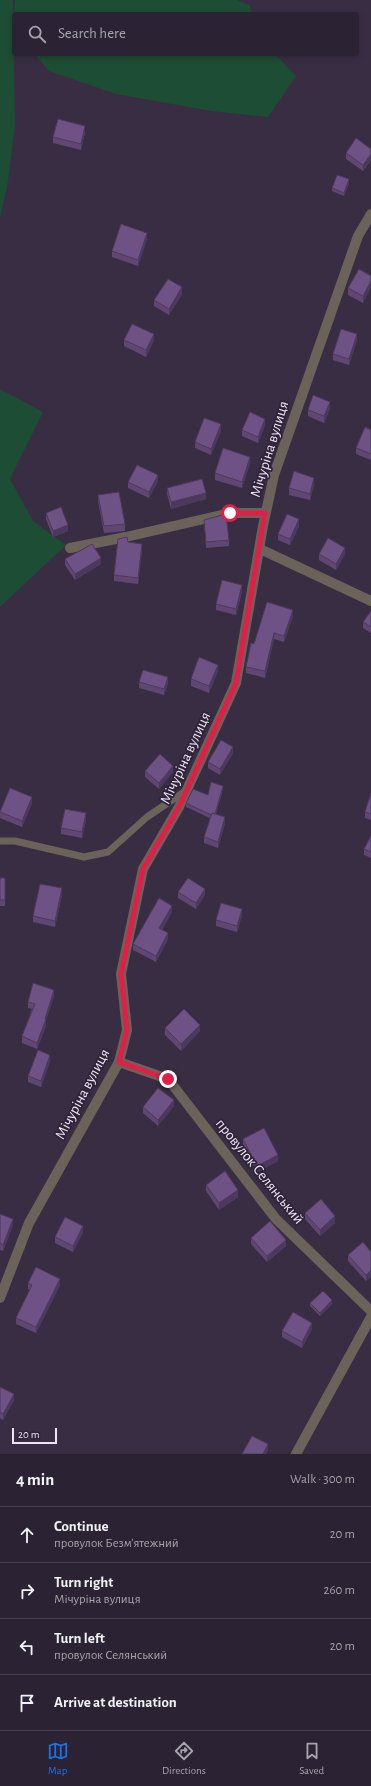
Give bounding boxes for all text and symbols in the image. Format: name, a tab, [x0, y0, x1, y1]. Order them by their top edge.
search box	[12, 12, 359, 56]
icon: search	[26, 23, 48, 45]
text: Search here	[58, 26, 126, 41]
street label: Мічуріна вулиця	[248, 399, 291, 499]
route start	[221, 504, 239, 522]
street label: Мічуріна вулиця	[158, 710, 213, 807]
street label: Мічуріна вулиця	[52, 1047, 113, 1142]
route end	[159, 1070, 177, 1088]
street label: провулок Селянський	[213, 1116, 307, 1227]
scale bar	[12, 1426, 57, 1445]
text: 20 m	[18, 1429, 39, 1440]
text: 4 min	[16, 1471, 54, 1488]
text: Walk · 300 m	[290, 1473, 355, 1486]
text: Continue	[54, 1519, 109, 1534]
icon: ahead	[16, 1524, 38, 1546]
text: 20 m	[330, 1528, 355, 1541]
text: провулок Безм'ятежний	[54, 1537, 179, 1550]
text: Turn right	[54, 1575, 113, 1590]
icon: right	[16, 1580, 38, 1602]
text: 260 m	[324, 1584, 355, 1597]
text: Мічуріна вулиця	[54, 1593, 141, 1606]
text: Turn left	[54, 1631, 105, 1646]
icon: left	[16, 1636, 38, 1658]
text: 20 m	[330, 1640, 355, 1653]
text: провулок Селянський	[54, 1649, 167, 1662]
icon: arrive	[16, 1692, 38, 1714]
text: Arrive at destination	[54, 1695, 177, 1710]
tab: Map	[47, 1740, 69, 1777]
tab: Directions	[162, 1740, 206, 1777]
tab: Saved	[299, 1740, 324, 1777]

